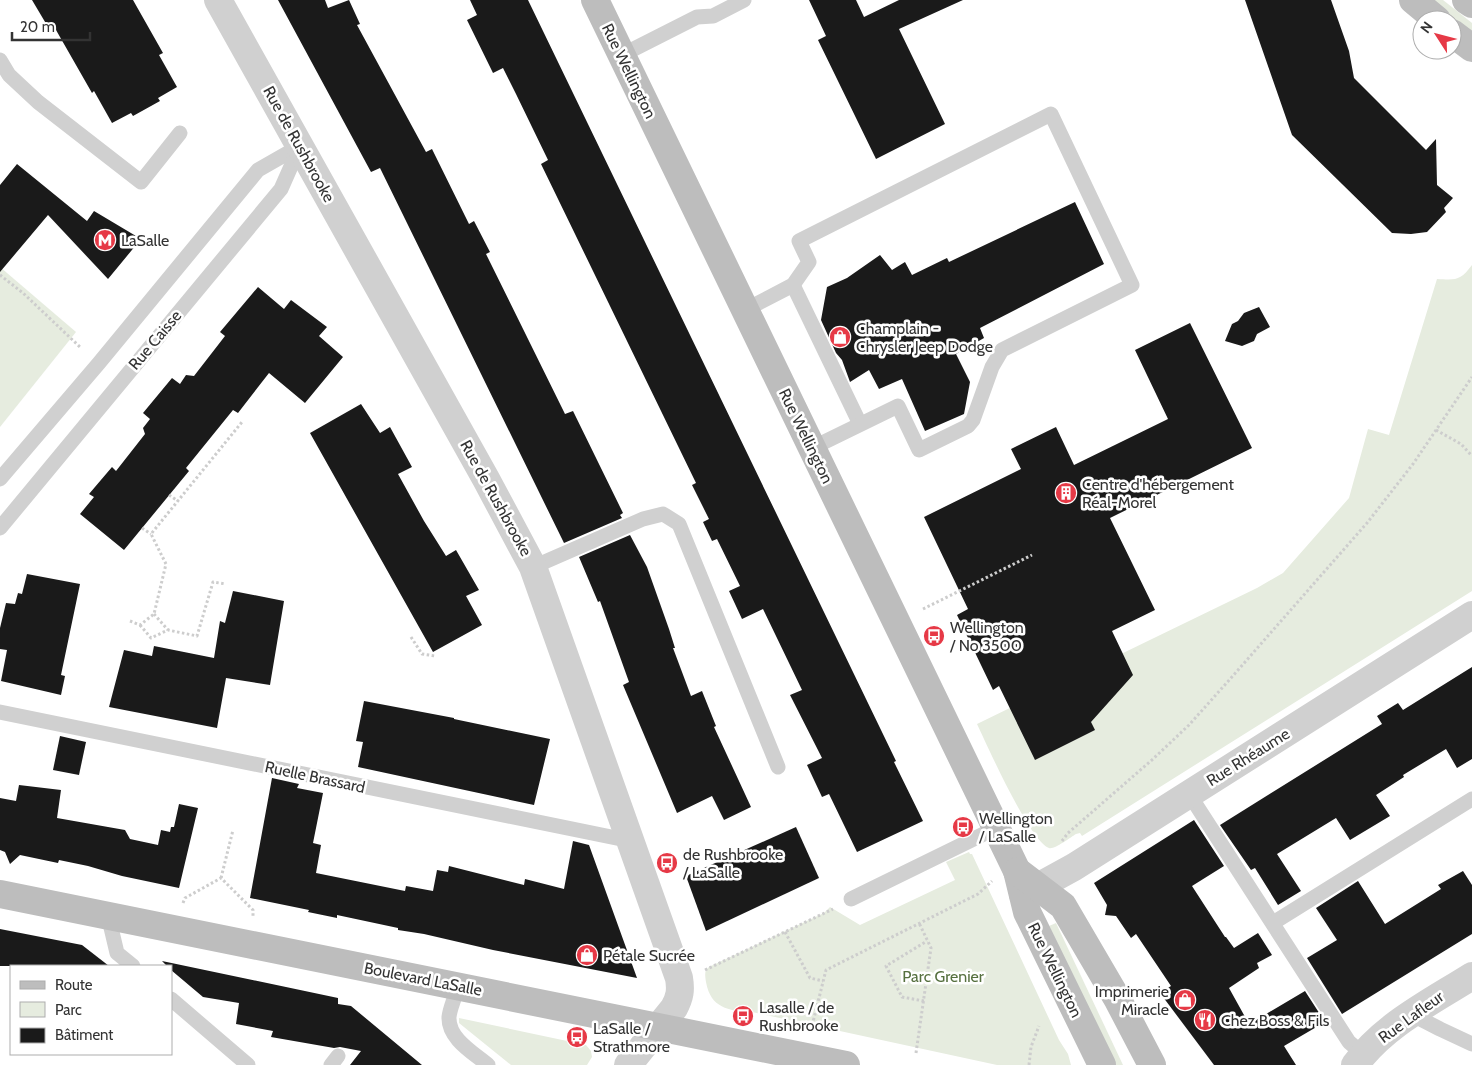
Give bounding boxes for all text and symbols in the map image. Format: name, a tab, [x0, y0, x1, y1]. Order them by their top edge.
scale bar	[12, 10, 90, 42]
north arrow	[1412, 10, 1462, 60]
text: 20 m	[20, 18, 55, 36]
text: N	[1416, 18, 1437, 37]
street label: Rue Wellington	[598, 20, 660, 122]
street label: Rue de Rushbrooke	[259, 83, 339, 205]
metro station icon: LaSalle	[93, 228, 117, 252]
place label: LaSalle	[121, 231, 169, 250]
street label: Rue Caisse	[125, 306, 185, 374]
place label: Champlain - Chrysler Jeep Dodge	[856, 319, 993, 356]
shop icon: Champlain - Chrysler Jeep Dodge	[828, 325, 852, 349]
street label: Rue Wellington	[775, 385, 837, 487]
street label: Rue de Rushbrooke	[456, 437, 536, 559]
place label: Centre d'hébergement Réal-Morel	[1082, 475, 1234, 512]
building icon: Centre d'hébergement Réal-Morel	[1054, 481, 1078, 505]
place label: Wellington / No 3500	[949, 618, 1024, 655]
bus stop icon: Wellington / No 3500	[922, 624, 946, 648]
street label: Rue Rhéaume	[1203, 724, 1293, 790]
street label: Ruelle Brassard	[263, 757, 367, 797]
place label: Wellington / LaSalle	[978, 809, 1053, 846]
bus stop icon: Wellington / LaSalle	[951, 815, 975, 839]
place label: de Rushbrooke / LaSalle	[682, 845, 783, 882]
bus stop icon: de Rushbrooke / LaSalle	[655, 851, 679, 875]
street label: Rue Wellington	[1024, 919, 1086, 1021]
shop icon: Pétale Sucrée	[575, 943, 599, 967]
place label: Pétale Sucrée	[603, 946, 695, 965]
street label: Boulevard LaSalle	[362, 958, 484, 1000]
legend	[10, 965, 172, 1055]
park label: Parc Grenier	[902, 967, 985, 986]
text: Route	[55, 976, 93, 994]
place label: Imprimerie Miracle	[1095, 982, 1169, 1019]
street label: Rue Lafleur	[1375, 986, 1448, 1047]
shop icon: Imprimerie Miracle	[1173, 988, 1197, 1012]
place label: Lasalle / de Rushbrooke	[759, 998, 838, 1035]
text: Parc	[55, 1001, 82, 1019]
bus stop icon: Lasalle / de Rushbrooke	[731, 1004, 755, 1028]
restaurant icon: Chez Boss & Fils	[1193, 1008, 1217, 1032]
place label: Chez Boss & Fils	[1221, 1011, 1330, 1030]
place label: LaSalle / Strathmore	[593, 1019, 670, 1056]
bus stop icon: LaSalle / Strathmore	[565, 1025, 589, 1049]
text: Bâtiment	[55, 1026, 113, 1044]

